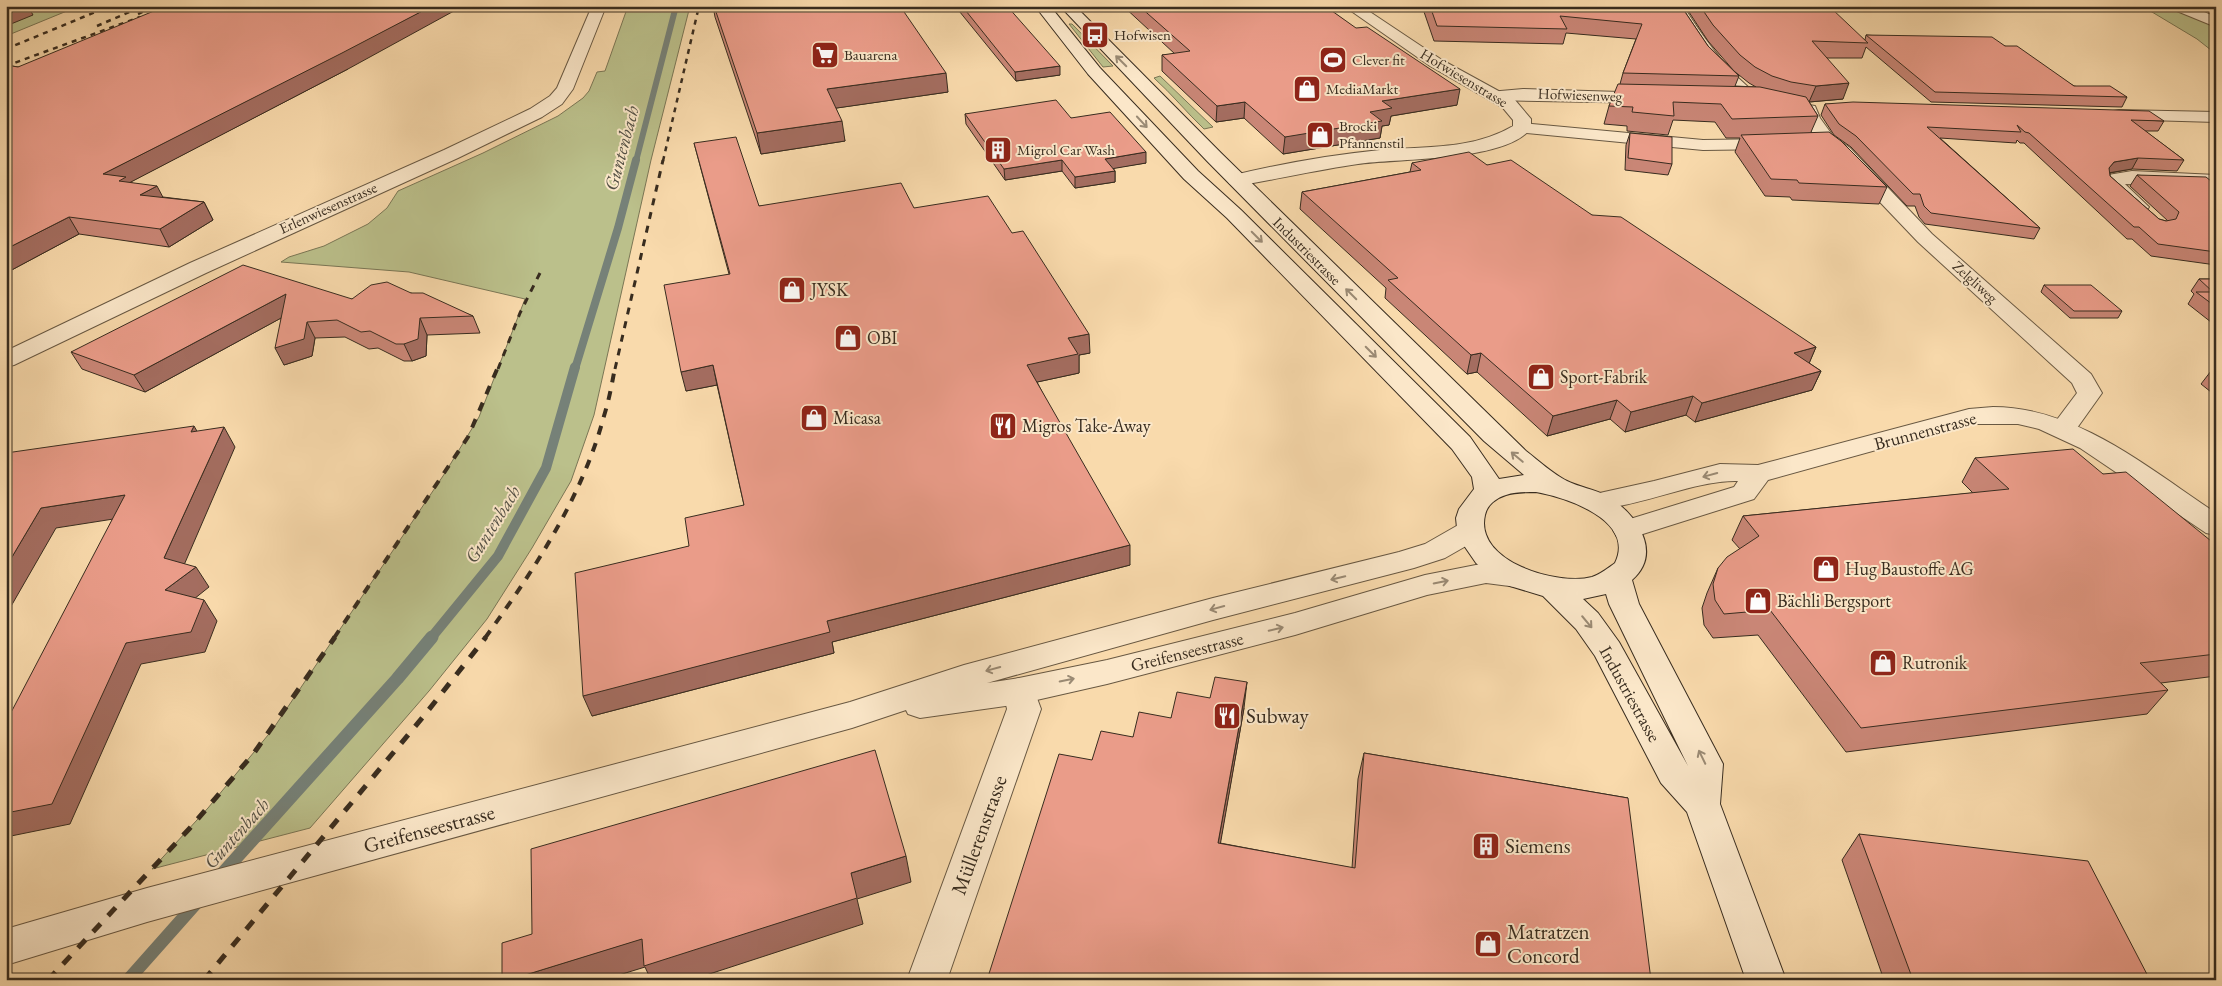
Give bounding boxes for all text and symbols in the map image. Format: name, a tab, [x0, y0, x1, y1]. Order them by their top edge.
bus stop icon: Hofwisen	[1080, 20, 1110, 50]
place label: Hofwisen	[1114, 25, 1171, 44]
supermarket icon: Bauarena	[810, 40, 840, 70]
street label: Hofwiesenstrasse	[1417, 44, 1512, 111]
place label: Bauarena	[844, 45, 897, 64]
sports icon: Clever fit	[1318, 45, 1348, 75]
place label: Clever fit	[1352, 50, 1405, 69]
one-way arrow	[1115, 56, 1127, 68]
shop icon: MediaMarkt	[1292, 74, 1322, 104]
place label: MediaMarkt	[1326, 79, 1398, 98]
street label: Hofwiesenweg	[1537, 84, 1623, 105]
water label: Guntenbach	[598, 103, 645, 193]
one-way arrow	[1136, 116, 1148, 129]
place label: Brocki Pfannenstil	[1339, 116, 1405, 152]
shop icon: Brocki Pfannenstil	[1305, 120, 1335, 150]
building icon: Migrol Car Wash	[983, 135, 1013, 165]
place label: Migrol Car Wash	[1017, 140, 1115, 159]
street label: Erlenwiesenstrasse	[276, 177, 380, 238]
street label: Industriestrasse	[1269, 213, 1346, 289]
one-way arrow	[1251, 231, 1263, 243]
street label: Zelgliweg	[1949, 256, 2002, 307]
shop icon: JYSK	[777, 275, 807, 305]
place label: JYSK	[809, 278, 849, 301]
one-way arrow	[1345, 288, 1357, 300]
shop icon: OBI	[833, 323, 863, 353]
place label: OBI	[867, 326, 897, 349]
one-way arrow	[1365, 346, 1377, 359]
shop icon: Sport-Fabrik	[1526, 362, 1556, 392]
place label: Sport-Fabrik	[1560, 365, 1648, 388]
shop icon: Micasa	[799, 403, 829, 433]
place label: Micasa	[833, 406, 882, 429]
street label: Brunnenstrasse	[1871, 406, 1979, 455]
restaurant icon: Migros Take-Away	[988, 411, 1018, 441]
place label: Migros Take-Away	[1022, 414, 1151, 437]
one-way arrow	[1510, 451, 1523, 462]
one-way arrow	[1702, 470, 1718, 480]
water label: Guntenbach	[459, 481, 526, 568]
shop icon: Hug Baustoffe AG	[1811, 554, 1841, 584]
place label: Hug Baustoffe AG	[1845, 557, 1974, 580]
one-way arrow	[1330, 574, 1346, 583]
one-way arrow	[1433, 576, 1449, 586]
shop icon: Bächli Bergsport	[1743, 586, 1773, 616]
place label: Bächli Bergsport	[1777, 589, 1891, 612]
one-way arrow	[1210, 604, 1226, 613]
one-way arrow	[1582, 615, 1593, 628]
one-way arrow	[1267, 624, 1283, 633]
street label: Greifenseestrasse	[1128, 626, 1246, 677]
street label: Industriestrasse	[1595, 642, 1666, 746]
shop icon: Rutronik	[1868, 648, 1898, 678]
place label: Rutronik	[1902, 651, 1968, 674]
one-way arrow	[986, 665, 1002, 674]
one-way arrow	[1059, 675, 1075, 685]
restaurant icon: Subway	[1212, 701, 1242, 731]
place label: Subway	[1246, 702, 1310, 729]
one-way arrow	[1697, 749, 1707, 764]
street label: Müllerenstrasse	[944, 771, 1013, 898]
water label: Guntenbach	[198, 793, 275, 874]
street label: Greifenseestrasse	[360, 798, 497, 859]
building icon: Siemens	[1471, 831, 1501, 861]
place label: Siemens	[1505, 832, 1571, 859]
place label: Matratzen Concord	[1507, 918, 1590, 969]
shop icon: Matratzen Concord	[1473, 929, 1503, 959]

